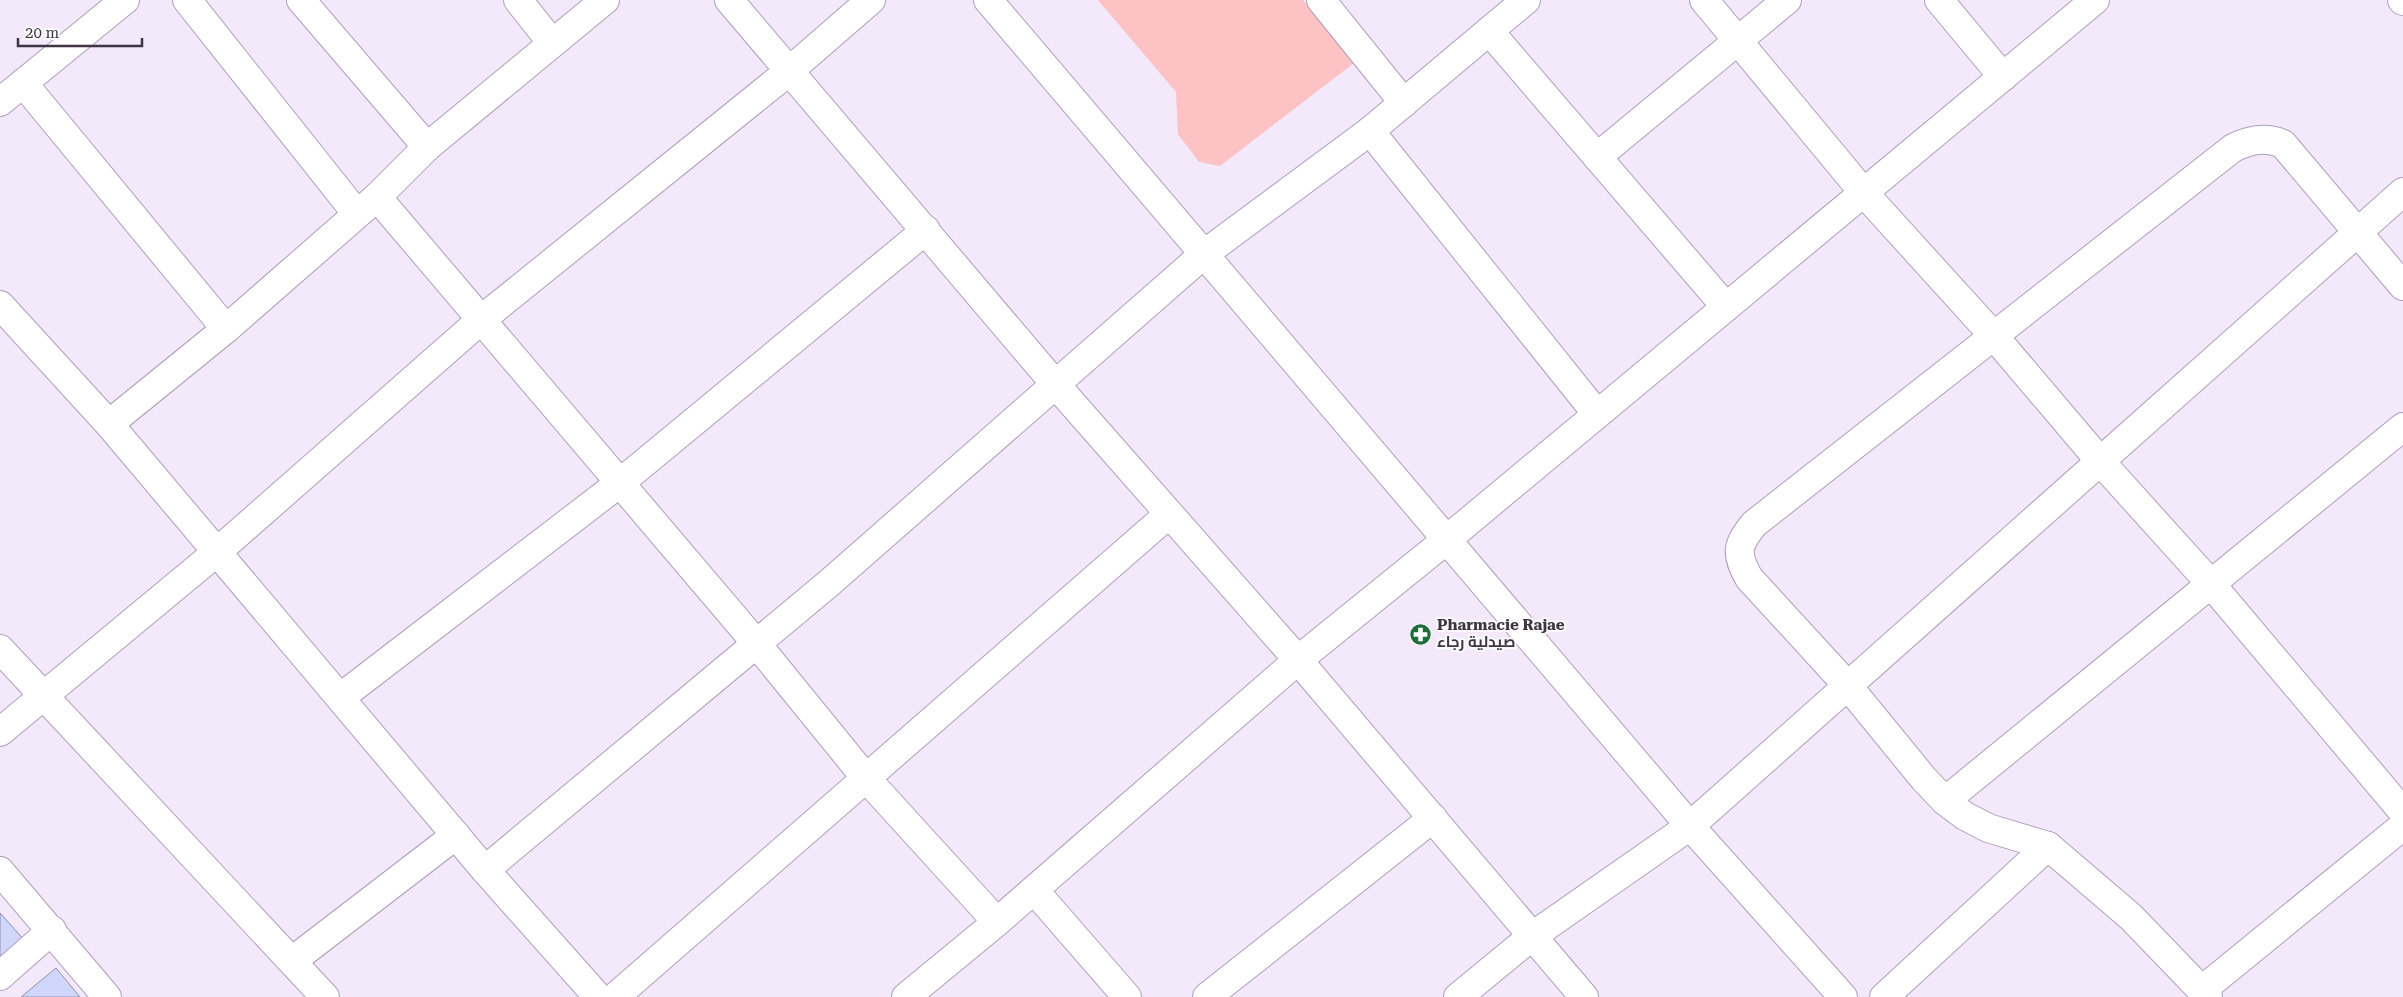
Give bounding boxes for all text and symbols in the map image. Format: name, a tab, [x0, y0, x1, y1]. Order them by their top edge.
scale bar	[18, 15, 141, 47]
text: 20 m	[25, 24, 60, 42]
place label: Pharmacie Rajae صيدلية رجاء	[1437, 616, 1565, 651]
pharmacy icon: Pharmacie Rajae صيدلية رجاء	[1409, 622, 1433, 646]

